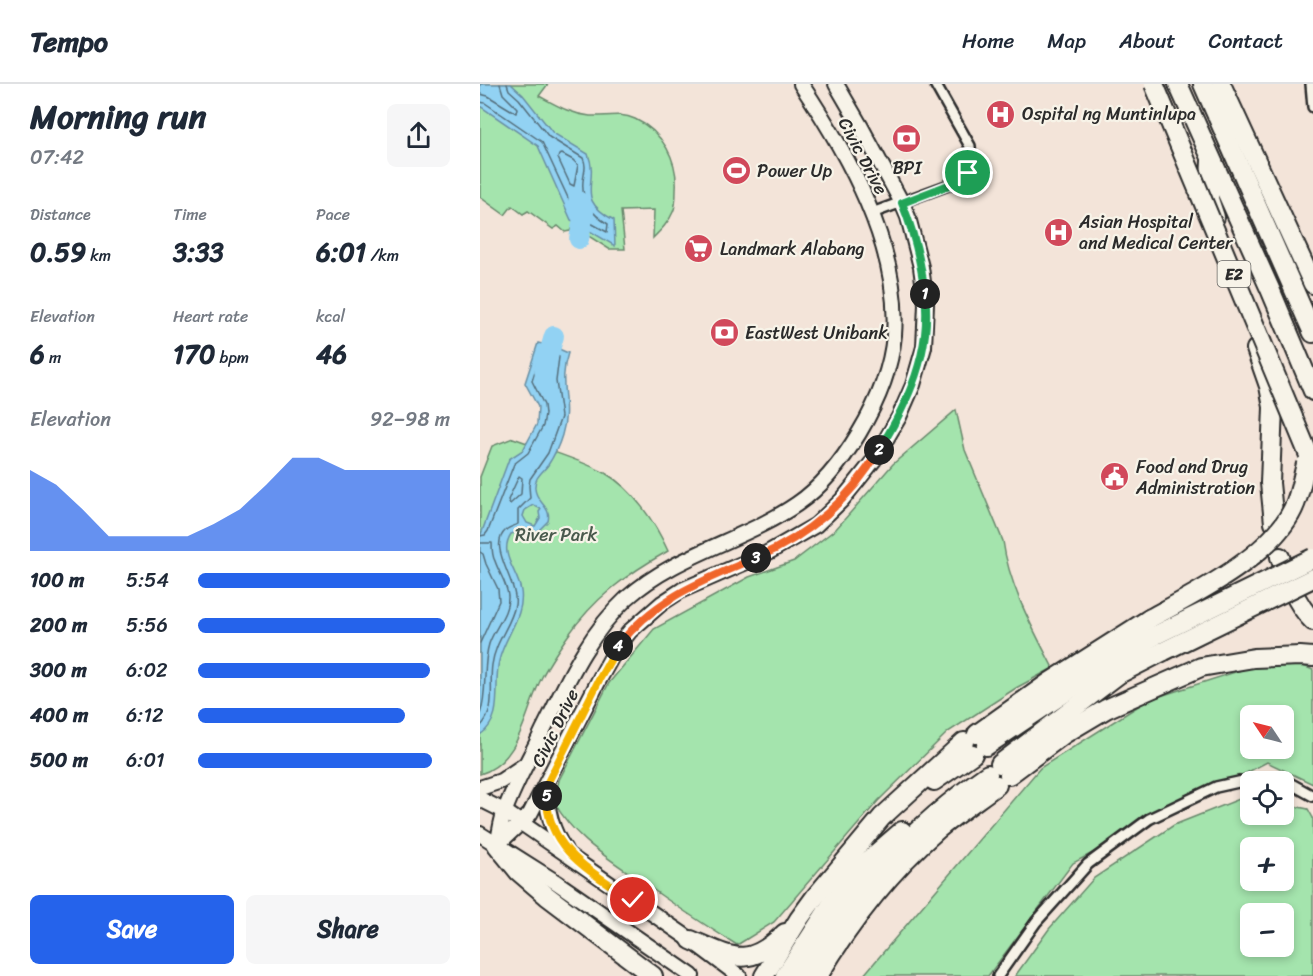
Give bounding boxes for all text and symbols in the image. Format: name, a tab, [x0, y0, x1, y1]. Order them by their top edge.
text: Tempo	[30, 17, 108, 66]
text: Home	[962, 22, 1014, 60]
text: Map	[1047, 22, 1086, 60]
text: About	[1119, 22, 1176, 60]
text: Contact	[1209, 22, 1283, 60]
text: Morning run	[30, 88, 206, 146]
hospital icon: Ospital ng Muntinlupa	[985, 98, 1017, 130]
place label: Ospital ng Muntinlupa	[1022, 98, 1196, 130]
button: share	[387, 104, 450, 167]
street label: Civic Drive	[829, 111, 897, 201]
bank icon: BPI	[891, 123, 923, 155]
text: 07:42	[30, 140, 84, 175]
pin	[942, 147, 993, 198]
place label: BPI	[892, 152, 923, 184]
sports icon: Power Up	[720, 155, 752, 187]
place label: Power Up	[757, 155, 833, 187]
icon: arrive	[951, 156, 984, 189]
text: Distance	[30, 200, 91, 229]
text: Time	[173, 200, 207, 229]
text: Pace	[316, 200, 350, 229]
place label: Asian Hospital and Medical Center	[1078, 206, 1234, 259]
hospital icon: Asian Hospital and Medical Center	[1042, 216, 1074, 248]
text: 0.59	[30, 229, 86, 275]
text: 3:33	[173, 229, 224, 275]
text: 6:01	[316, 229, 366, 275]
supermarket icon: Landmark Alabang	[683, 233, 715, 265]
place label: Landmark Alabang	[720, 233, 865, 265]
text: km	[86, 241, 111, 270]
text: /km	[366, 241, 399, 270]
road number: E2	[1218, 261, 1251, 287]
pin: 1	[910, 279, 940, 309]
text: 1	[922, 279, 928, 308]
text: Elevation	[30, 302, 95, 331]
text: Heart rate	[173, 302, 248, 331]
text: kcal	[316, 302, 345, 331]
bank icon: EastWest Unibank	[708, 317, 740, 349]
place label: EastWest Unibank	[745, 317, 888, 349]
text: 6	[30, 331, 45, 377]
text: 170	[173, 331, 215, 377]
text: 46	[316, 331, 347, 377]
text: m	[45, 343, 61, 372]
text: bpm	[215, 343, 249, 372]
text: Elevation	[30, 402, 111, 437]
text: 92–98 m	[370, 402, 450, 437]
pin: 2	[864, 435, 894, 465]
text: 2	[874, 435, 884, 464]
place label: Food and Drug Administration	[1135, 451, 1255, 504]
public building icon: Food and Drug Administration	[1099, 461, 1131, 493]
park label: River Park	[515, 519, 597, 551]
pin: 3	[741, 543, 771, 573]
text: 3	[752, 543, 760, 572]
text: 100 m	[30, 563, 84, 598]
text: 5:54	[126, 563, 169, 598]
text: 200 m	[30, 608, 87, 643]
text: 5:56	[126, 608, 168, 643]
pin: 4	[603, 631, 633, 661]
text: 4	[613, 631, 623, 660]
text: 300 m	[30, 653, 87, 688]
text: 6:02	[126, 653, 168, 688]
street label: Civic Drive	[522, 683, 588, 773]
text: 400 m	[30, 698, 88, 733]
text: 6:12	[126, 698, 164, 733]
north arrow	[1240, 705, 1294, 759]
map controls	[1240, 705, 1294, 957]
text: 500 m	[30, 743, 88, 778]
text: 6:01	[126, 743, 165, 778]
button: locate	[1240, 771, 1294, 825]
pin: 5	[532, 781, 562, 811]
text: 5	[542, 781, 552, 810]
button: +	[1240, 837, 1294, 891]
pin	[607, 874, 658, 925]
icon: check	[616, 883, 649, 916]
button: Save	[30, 895, 234, 964]
button: Share	[246, 895, 450, 964]
button: −	[1240, 903, 1294, 957]

